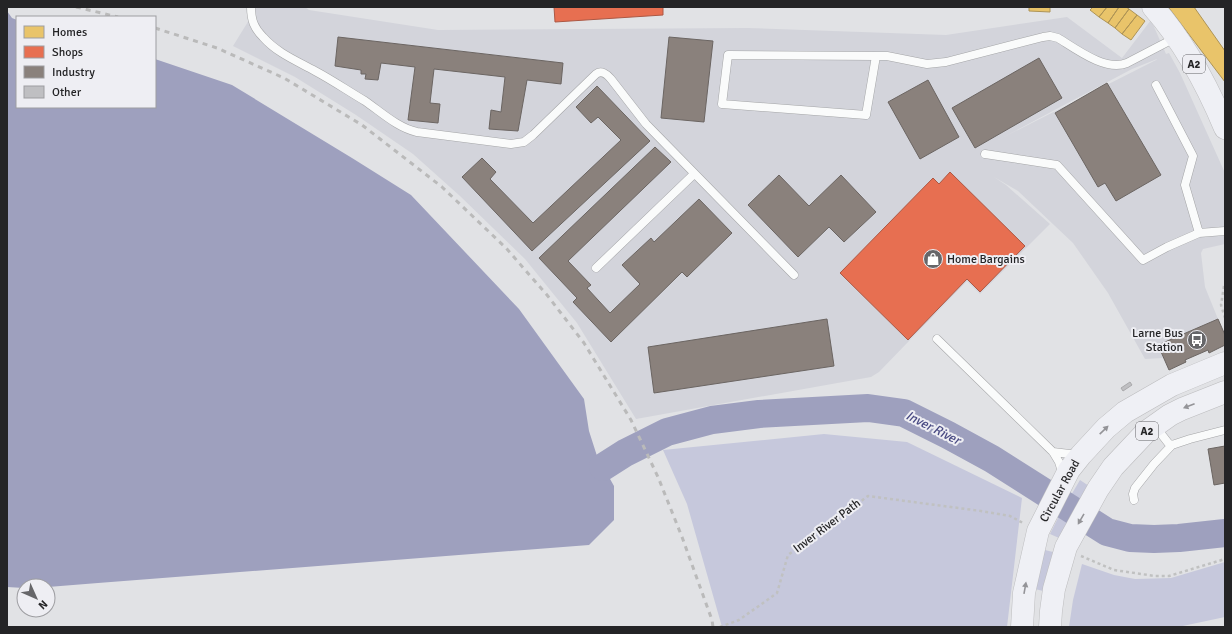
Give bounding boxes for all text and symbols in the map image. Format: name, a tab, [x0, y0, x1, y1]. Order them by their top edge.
legend	[16, 16, 156, 108]
text: Homes	[52, 25, 87, 40]
text: Shops	[52, 45, 83, 60]
road number: A2	[1183, 55, 1205, 73]
text: Industry	[52, 65, 95, 80]
text: Other	[52, 85, 82, 100]
shop icon: Home Bargains	[922, 248, 944, 270]
place label: Home Bargains	[947, 252, 1025, 267]
place label: Larne Bus Station	[1132, 326, 1183, 355]
bus stop icon: Larne Bus Station	[1186, 329, 1208, 351]
one-way arrow	[1182, 404, 1194, 410]
water label: Inver River	[903, 408, 965, 449]
road number: A2	[1136, 422, 1158, 440]
one-way arrow	[1099, 425, 1109, 434]
street label: Circular Road	[1037, 457, 1083, 525]
street label: Inver River Path	[790, 496, 864, 556]
one-way arrow	[1077, 513, 1084, 525]
north arrow	[16, 578, 56, 618]
one-way arrow	[1022, 582, 1028, 594]
text: N	[35, 597, 50, 612]

